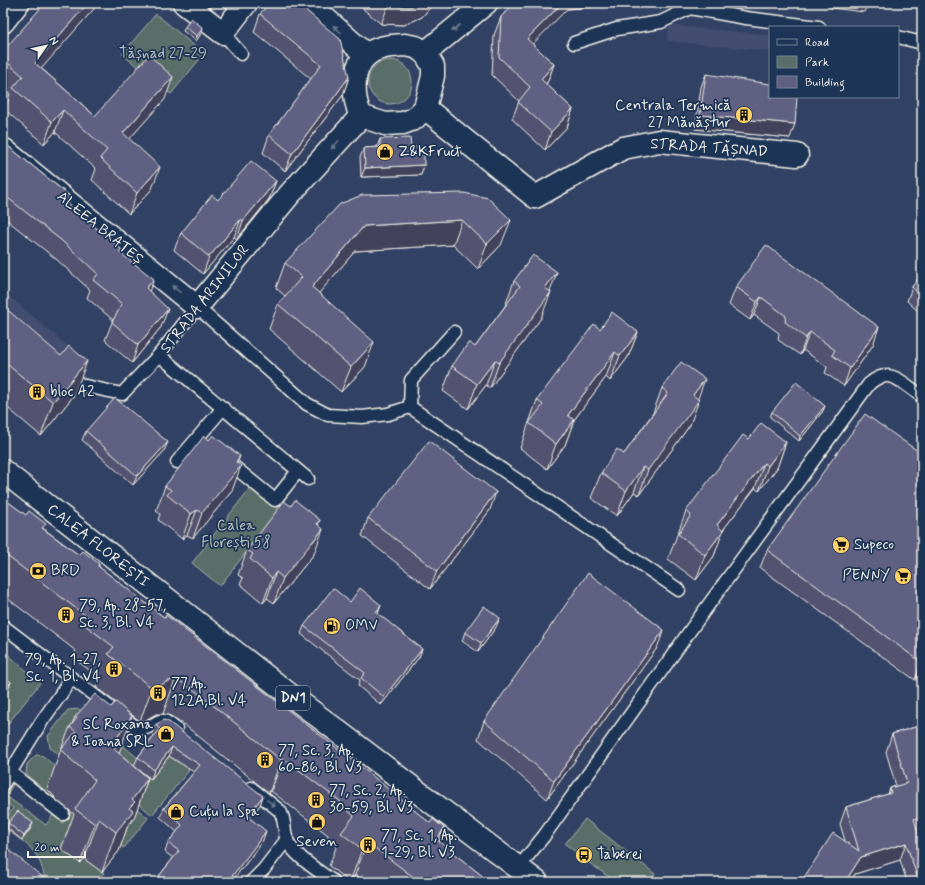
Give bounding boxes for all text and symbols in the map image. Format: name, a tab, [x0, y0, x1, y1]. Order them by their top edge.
one-way arrow	[450, 23, 461, 32]
one-way arrow	[333, 25, 342, 34]
north arrow	[26, 26, 66, 66]
legend	[769, 26, 899, 98]
text: N	[46, 34, 61, 48]
text: Road	[805, 35, 829, 51]
park label: Tășnad 27-29	[119, 44, 207, 64]
text: Park	[805, 55, 829, 71]
text: Building	[805, 75, 845, 92]
place label: Centrala Termică 27 Mănăștur	[615, 96, 731, 133]
building icon: Centrala Termică 27 Mănăștur	[734, 105, 754, 125]
street label: STRADA TĂȘNAD	[650, 134, 768, 162]
one-way arrow	[330, 140, 340, 150]
shop icon: Z&KFruct	[375, 142, 395, 162]
place label: Z&KFruct	[398, 142, 462, 162]
street label: ALEEA BRATEȘ	[53, 187, 147, 269]
street label: STRADA ARINILOR	[156, 240, 254, 358]
one-way arrow	[170, 285, 181, 293]
building icon: bloc A2	[27, 382, 47, 402]
place label: bloc A2	[50, 382, 94, 402]
street label: CALEA FLOREȘTI	[43, 500, 153, 592]
park label: Calea Florești 58	[201, 516, 271, 553]
supermarket icon: Supeco	[831, 535, 851, 555]
place label: Supeco	[854, 535, 894, 555]
bank icon: BRD	[28, 561, 48, 581]
place label: BRD	[51, 561, 80, 581]
place label: PENNY	[843, 566, 890, 586]
supermarket icon: PENNY	[893, 566, 913, 586]
place label: 79, Ap. 28-57, Sc. 3, Bl. V4	[79, 596, 166, 633]
building icon: 79, Ap. 28-57, Sc. 3, Bl. V4	[56, 605, 76, 625]
fuel station icon: OMV	[322, 616, 342, 636]
place label: OMV	[345, 616, 378, 636]
place label: 79, Ap. 1-27, Sc. 1, Bl. V4	[24, 650, 101, 687]
building icon: 79, Ap. 1-27, Sc. 1, Bl. V4	[104, 659, 124, 679]
place label: 77,Ap. 122A,Bl. V4	[171, 674, 247, 711]
building icon: 77,Ap. 122A,Bl. V4	[148, 683, 168, 703]
road number: DN1	[276, 686, 310, 710]
place label: SC Roxana & Ioana SRL	[71, 715, 154, 752]
shop icon: SC Roxana & Ioana SRL	[156, 724, 176, 744]
place label: 77, Sc. 3, Ap. 60-86, Bl. V3	[278, 741, 362, 778]
building icon: 77, Sc. 3, Ap. 60-86, Bl. V3	[255, 750, 275, 770]
place label: 77, Sc. 2, Ap. 30-59, Bl. V3	[329, 781, 413, 818]
building icon: 77, Sc. 2, Ap. 30-59, Bl. V3	[306, 790, 326, 810]
one-way arrow	[266, 799, 277, 807]
shop icon: Cuțu la Spa	[166, 802, 186, 822]
place label: Cuțu la Spa	[189, 802, 260, 822]
shop icon: Seven	[307, 812, 327, 832]
place label: 77, Sc. 1, Ap. 1-29, Bl. V3	[381, 826, 457, 863]
place label: Seven	[296, 832, 338, 852]
scale bar	[28, 833, 85, 859]
building icon: 77, Sc. 1, Ap. 1-29, Bl. V3	[358, 835, 378, 855]
text: 20 m	[34, 840, 60, 856]
bus stop icon: Taberei	[574, 845, 594, 865]
place label: Taberei	[597, 845, 642, 865]

